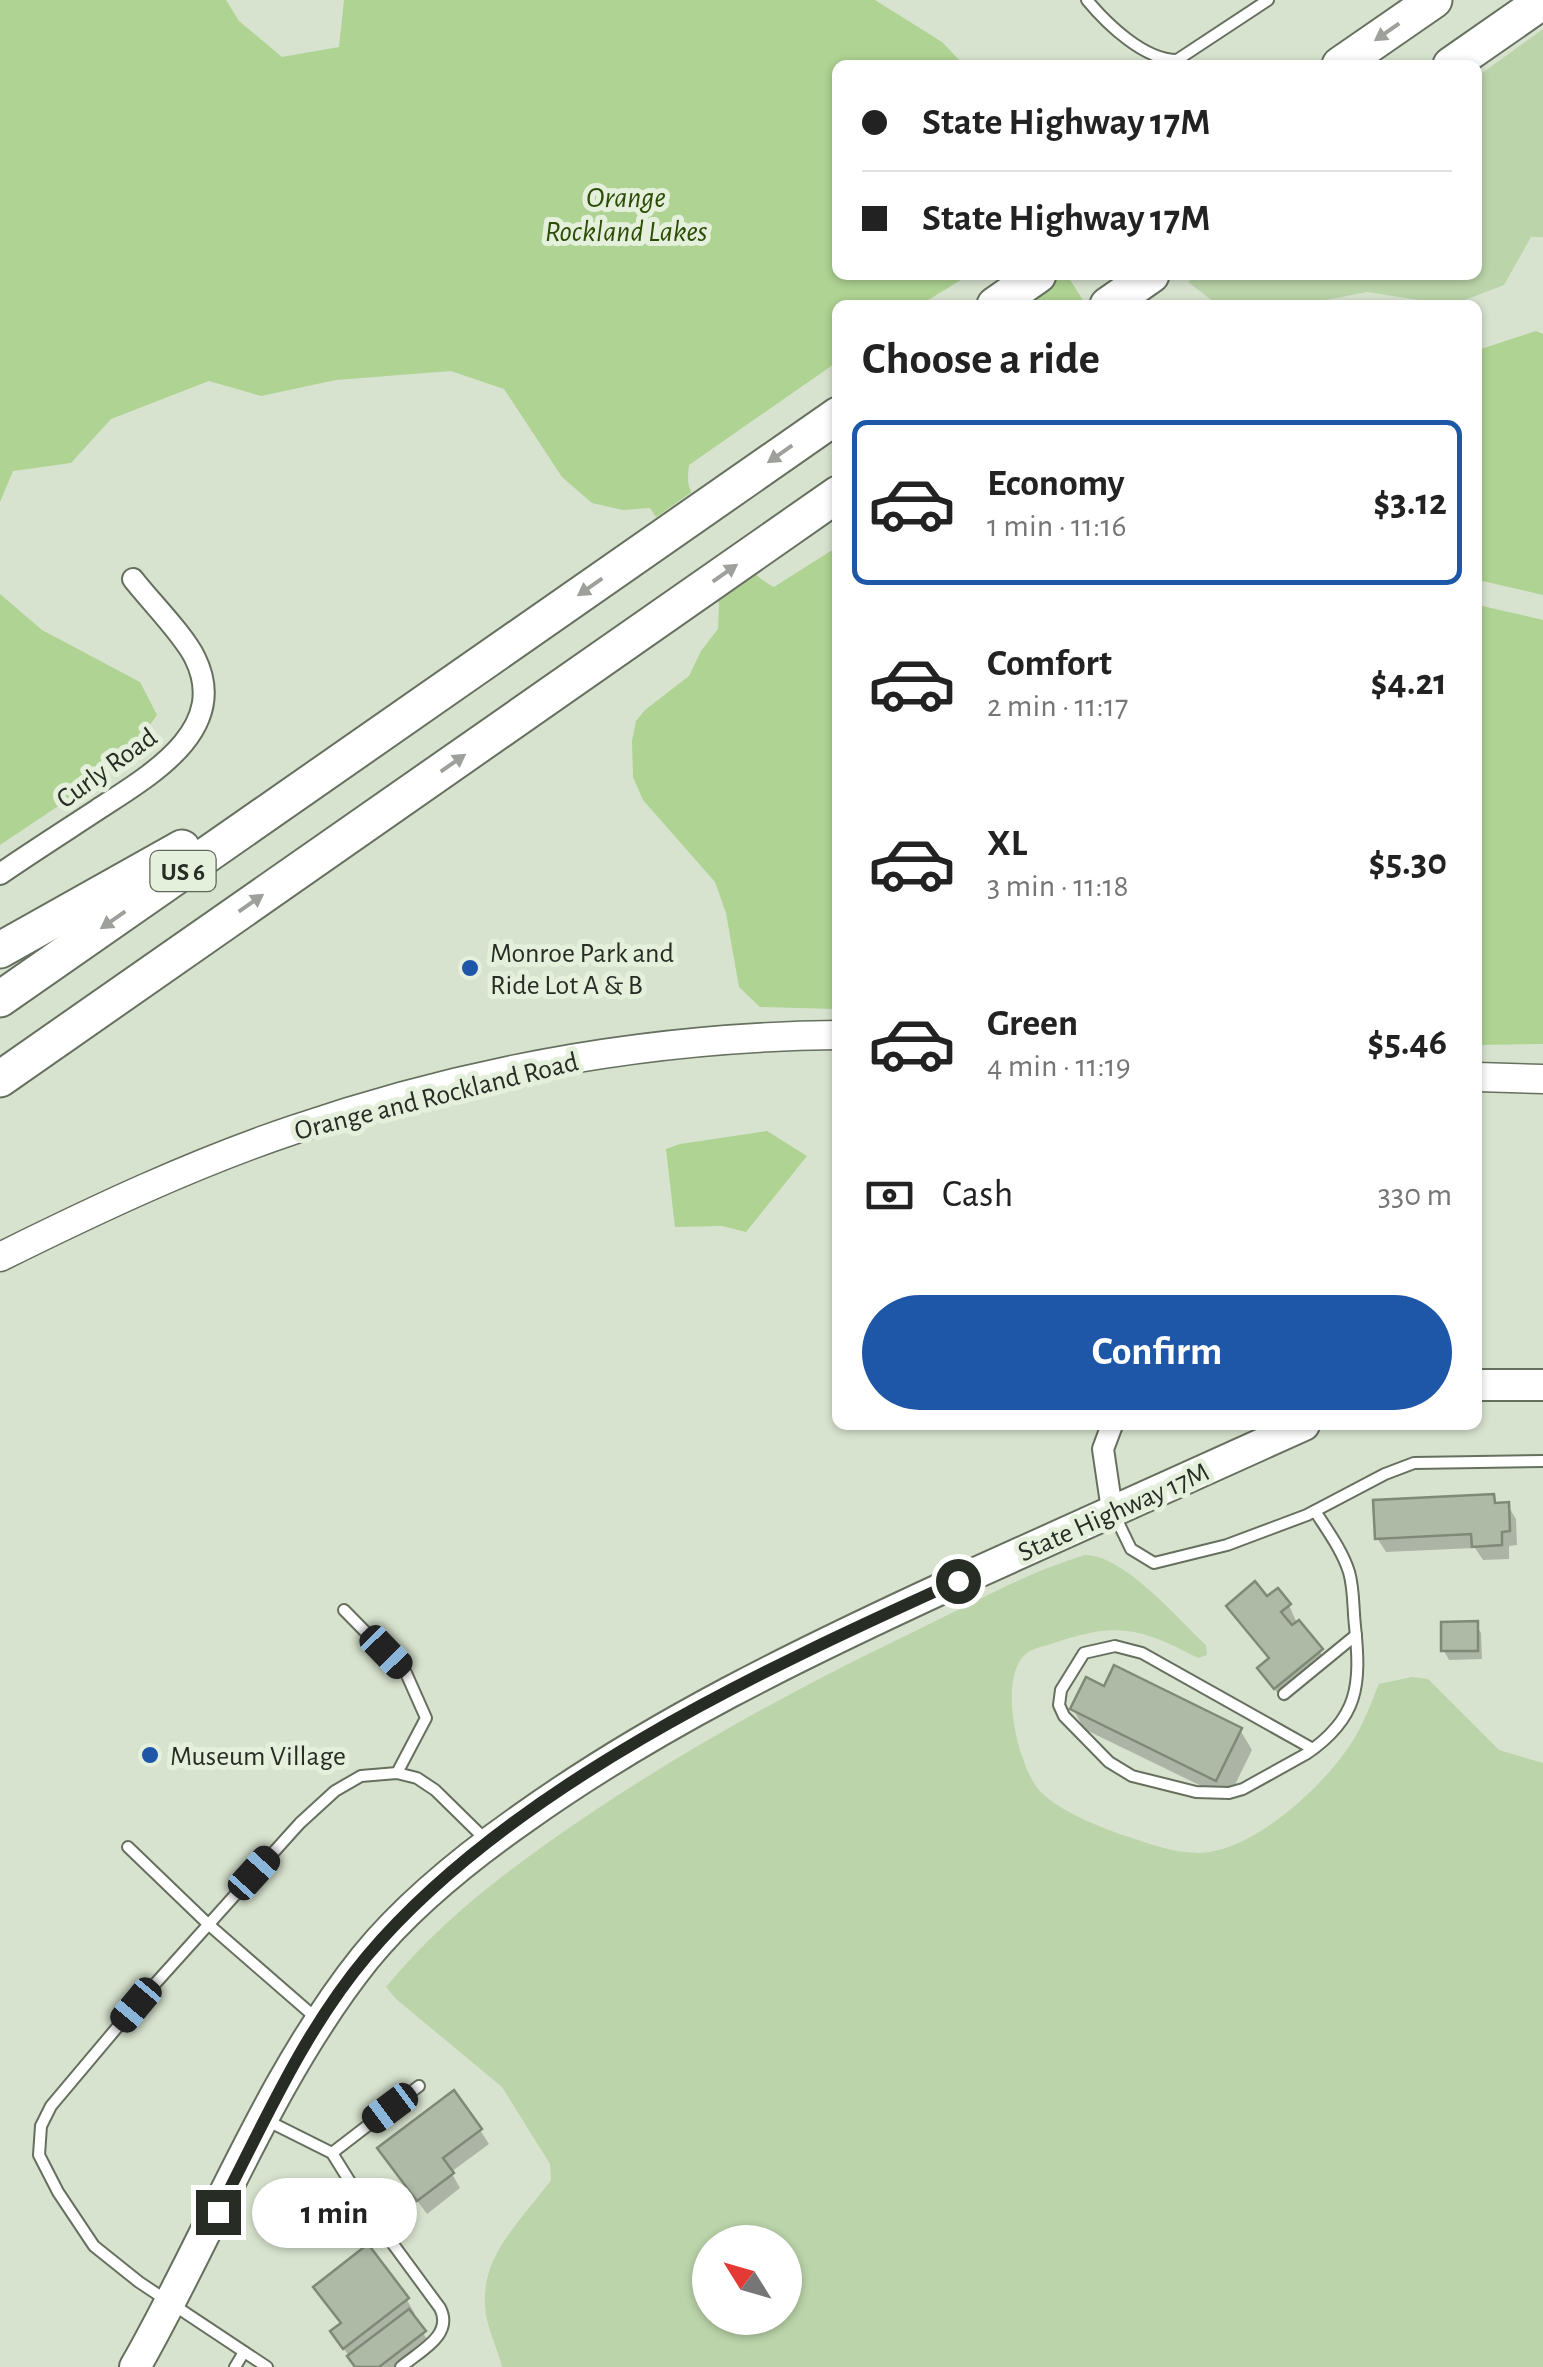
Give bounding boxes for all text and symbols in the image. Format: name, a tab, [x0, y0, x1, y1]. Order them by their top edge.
one-way arrow	[1374, 23, 1401, 41]
text: State Highway 17M	[922, 104, 1211, 142]
water label: Orange Rockland Lakes	[545, 183, 708, 247]
text: State Highway 17M	[922, 200, 1211, 238]
text: Choose a ride	[862, 337, 1100, 382]
one-way arrow	[767, 444, 794, 463]
icon: car	[867, 458, 957, 548]
text: Economy	[987, 465, 1125, 503]
text: $3.12	[1373, 484, 1447, 522]
text: 1 min · 11:16	[987, 510, 1126, 542]
one-way arrow	[712, 564, 738, 583]
one-way arrow	[577, 577, 603, 596]
icon: car	[867, 638, 957, 728]
text: Comfort	[987, 645, 1112, 683]
text: $4.21	[1371, 664, 1447, 702]
text: 2 min · 11:17	[987, 690, 1128, 722]
street label: Curly Road	[52, 723, 163, 814]
one-way arrow	[440, 754, 467, 773]
icon: car	[867, 818, 957, 908]
text: XL	[987, 825, 1027, 863]
text: $5.30	[1369, 844, 1447, 882]
road number: US 6	[150, 851, 216, 891]
text: 3 min · 11:18	[987, 870, 1129, 902]
one-way arrow	[237, 895, 264, 913]
one-way arrow	[100, 910, 127, 929]
place label: Monroe Park and Ride Lot A & B	[490, 940, 674, 1000]
marker: Monroe Park and Ride Lot A & B	[459, 957, 481, 979]
icon: car	[867, 998, 957, 1088]
text: Green	[987, 1005, 1078, 1043]
text: $5.46	[1367, 1024, 1447, 1062]
street label: Orange and Rockland Road	[292, 1048, 581, 1146]
text: 4 min · 11:19	[987, 1050, 1131, 1082]
icon: cash	[862, 1168, 917, 1223]
text: Cash	[942, 1176, 1013, 1214]
text: 330 m	[1378, 1179, 1452, 1211]
button: Confirm	[862, 1295, 1452, 1410]
street label: State Highway 17M	[1014, 1458, 1213, 1567]
route start	[936, 1559, 981, 1604]
car	[354, 1620, 418, 1684]
place label: Museum Village	[170, 1743, 346, 1771]
marker: Museum Village	[139, 1744, 161, 1766]
car	[223, 1841, 285, 1905]
car	[105, 1972, 167, 2038]
car	[357, 2078, 423, 2138]
callout: 1 min	[253, 2177, 418, 2247]
route end	[196, 2190, 241, 2235]
text: 1 min	[301, 2197, 368, 2229]
north arrow	[692, 2225, 802, 2335]
map controls	[692, 2225, 802, 2335]

